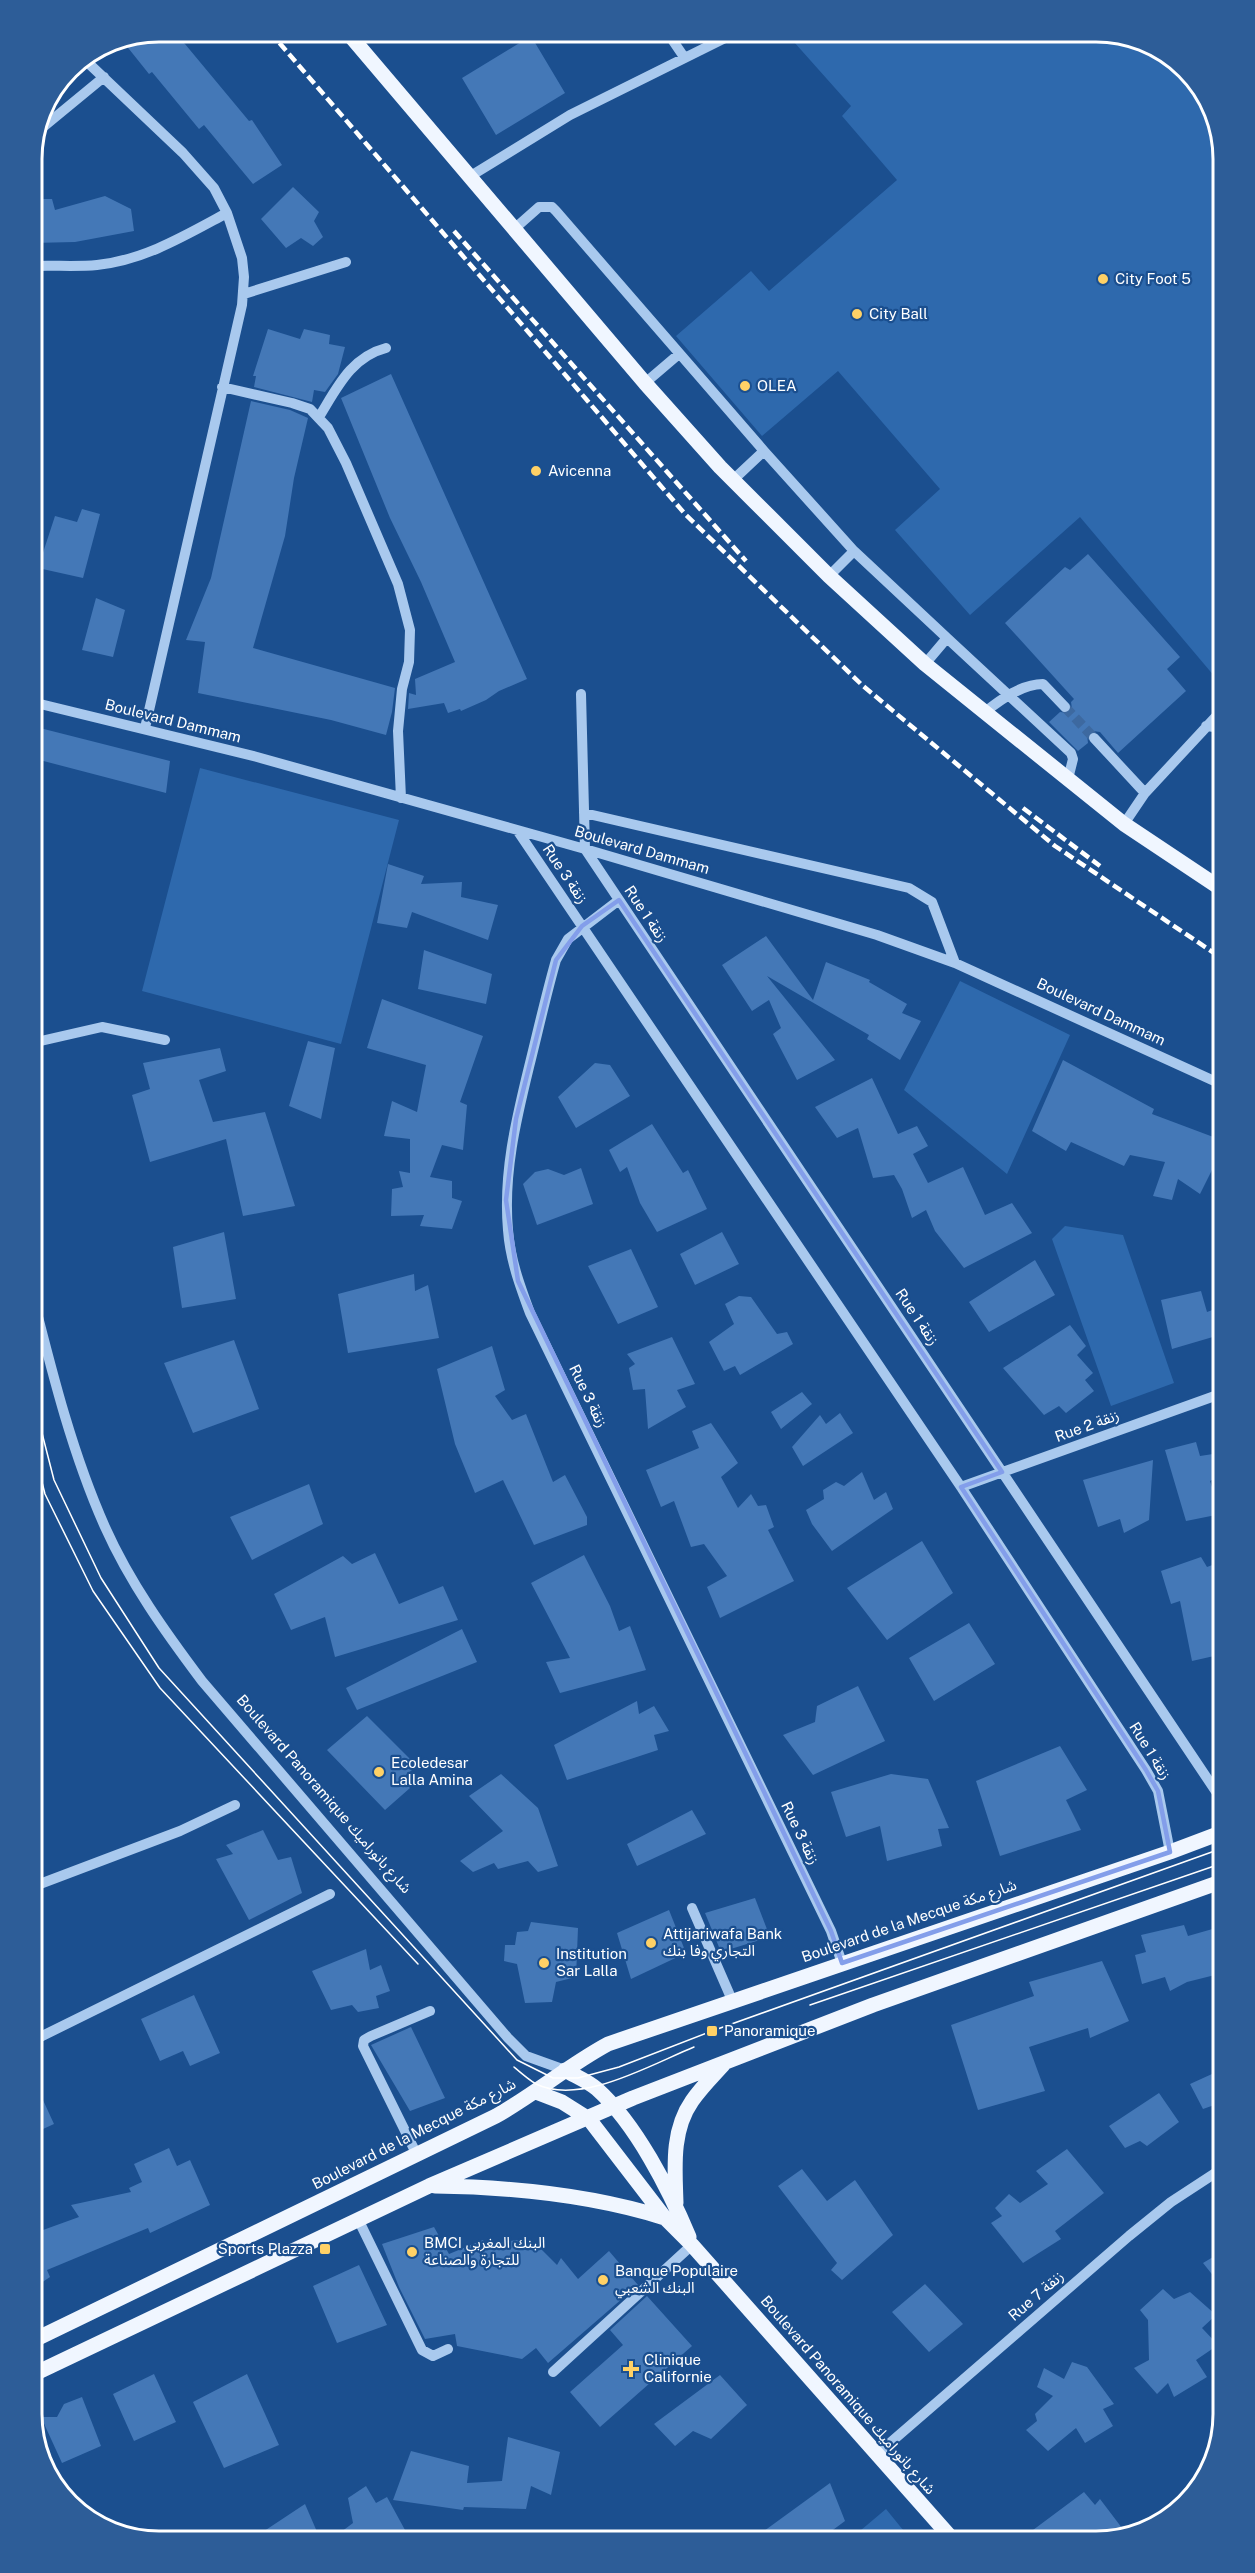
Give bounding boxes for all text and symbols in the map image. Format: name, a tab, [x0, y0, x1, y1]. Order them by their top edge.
place label: City Foot 5	[1115, 270, 1191, 287]
marker: City Foot 5	[1096, 272, 1110, 286]
place label: City Ball	[869, 305, 928, 322]
marker: City Ball	[850, 307, 864, 321]
place label: OLEA	[757, 377, 797, 394]
marker: OLEA	[738, 379, 752, 393]
place label: Avicenna	[548, 462, 611, 479]
marker: Avicenna	[529, 464, 543, 478]
street label: Boulevard Dammam	[103, 695, 243, 746]
street label: Boulevard Dammam	[573, 822, 712, 877]
street label: Rue 3 زنقة	[539, 841, 591, 907]
street label: Rue 1 زنقة	[621, 882, 671, 946]
street label: Boulevard Dammam	[1034, 974, 1168, 1049]
street label: Rue 1 زنقة	[892, 1285, 942, 1349]
street label: Rue 3 زنقة	[565, 1362, 611, 1430]
street label: Rue 2 زنقة	[1052, 1406, 1122, 1446]
street label: Boulevard Panoramique شارع بانوراميك	[231, 1691, 415, 1899]
street label: Rue 1 زنقة	[1125, 1719, 1175, 1783]
place label: Ecoledesar Lalla Amina	[391, 1754, 473, 1788]
marker: Ecoledesar Lalla Amina	[372, 1765, 386, 1779]
street label: Rue 3 زنقة	[777, 1799, 823, 1867]
street label: Boulevard de la Mecque شارع مكة	[799, 1876, 1020, 1969]
place label: Attijariwafa Bank التجاري وفا بنك	[663, 1925, 782, 1962]
marker: Attijariwafa Bank التجاري وفا بنك	[644, 1936, 658, 1950]
place label: Institution Sar Lalla	[556, 1945, 627, 1979]
marker: Institution Sar Lalla	[537, 1956, 551, 1970]
place label: Panoramique	[724, 2022, 816, 2039]
marker: Panoramique	[705, 2024, 719, 2038]
street label: Boulevard de la Mecque شارع مكة	[309, 2075, 520, 2196]
place label: BMCI البنك المغربي للتجارة والصناعة	[424, 2234, 545, 2269]
place label: Sports Plazza	[218, 2240, 313, 2257]
marker: Sports Plazza	[318, 2242, 332, 2256]
marker: BMCI البنك المغربي للتجارة والصناعة	[405, 2245, 419, 2259]
place label: Banque Populaire البنك الشعبي	[615, 2262, 738, 2299]
street label: Rue 7 زنقة	[1005, 2267, 1067, 2325]
marker: Banque Populaire البنك الشعبي	[596, 2273, 610, 2287]
street label: Boulevard Panoramique شارع بانوراميك	[755, 2292, 939, 2500]
place label: Clinique Californie	[644, 2351, 712, 2385]
marker: Clinique Californie	[622, 2360, 640, 2378]

